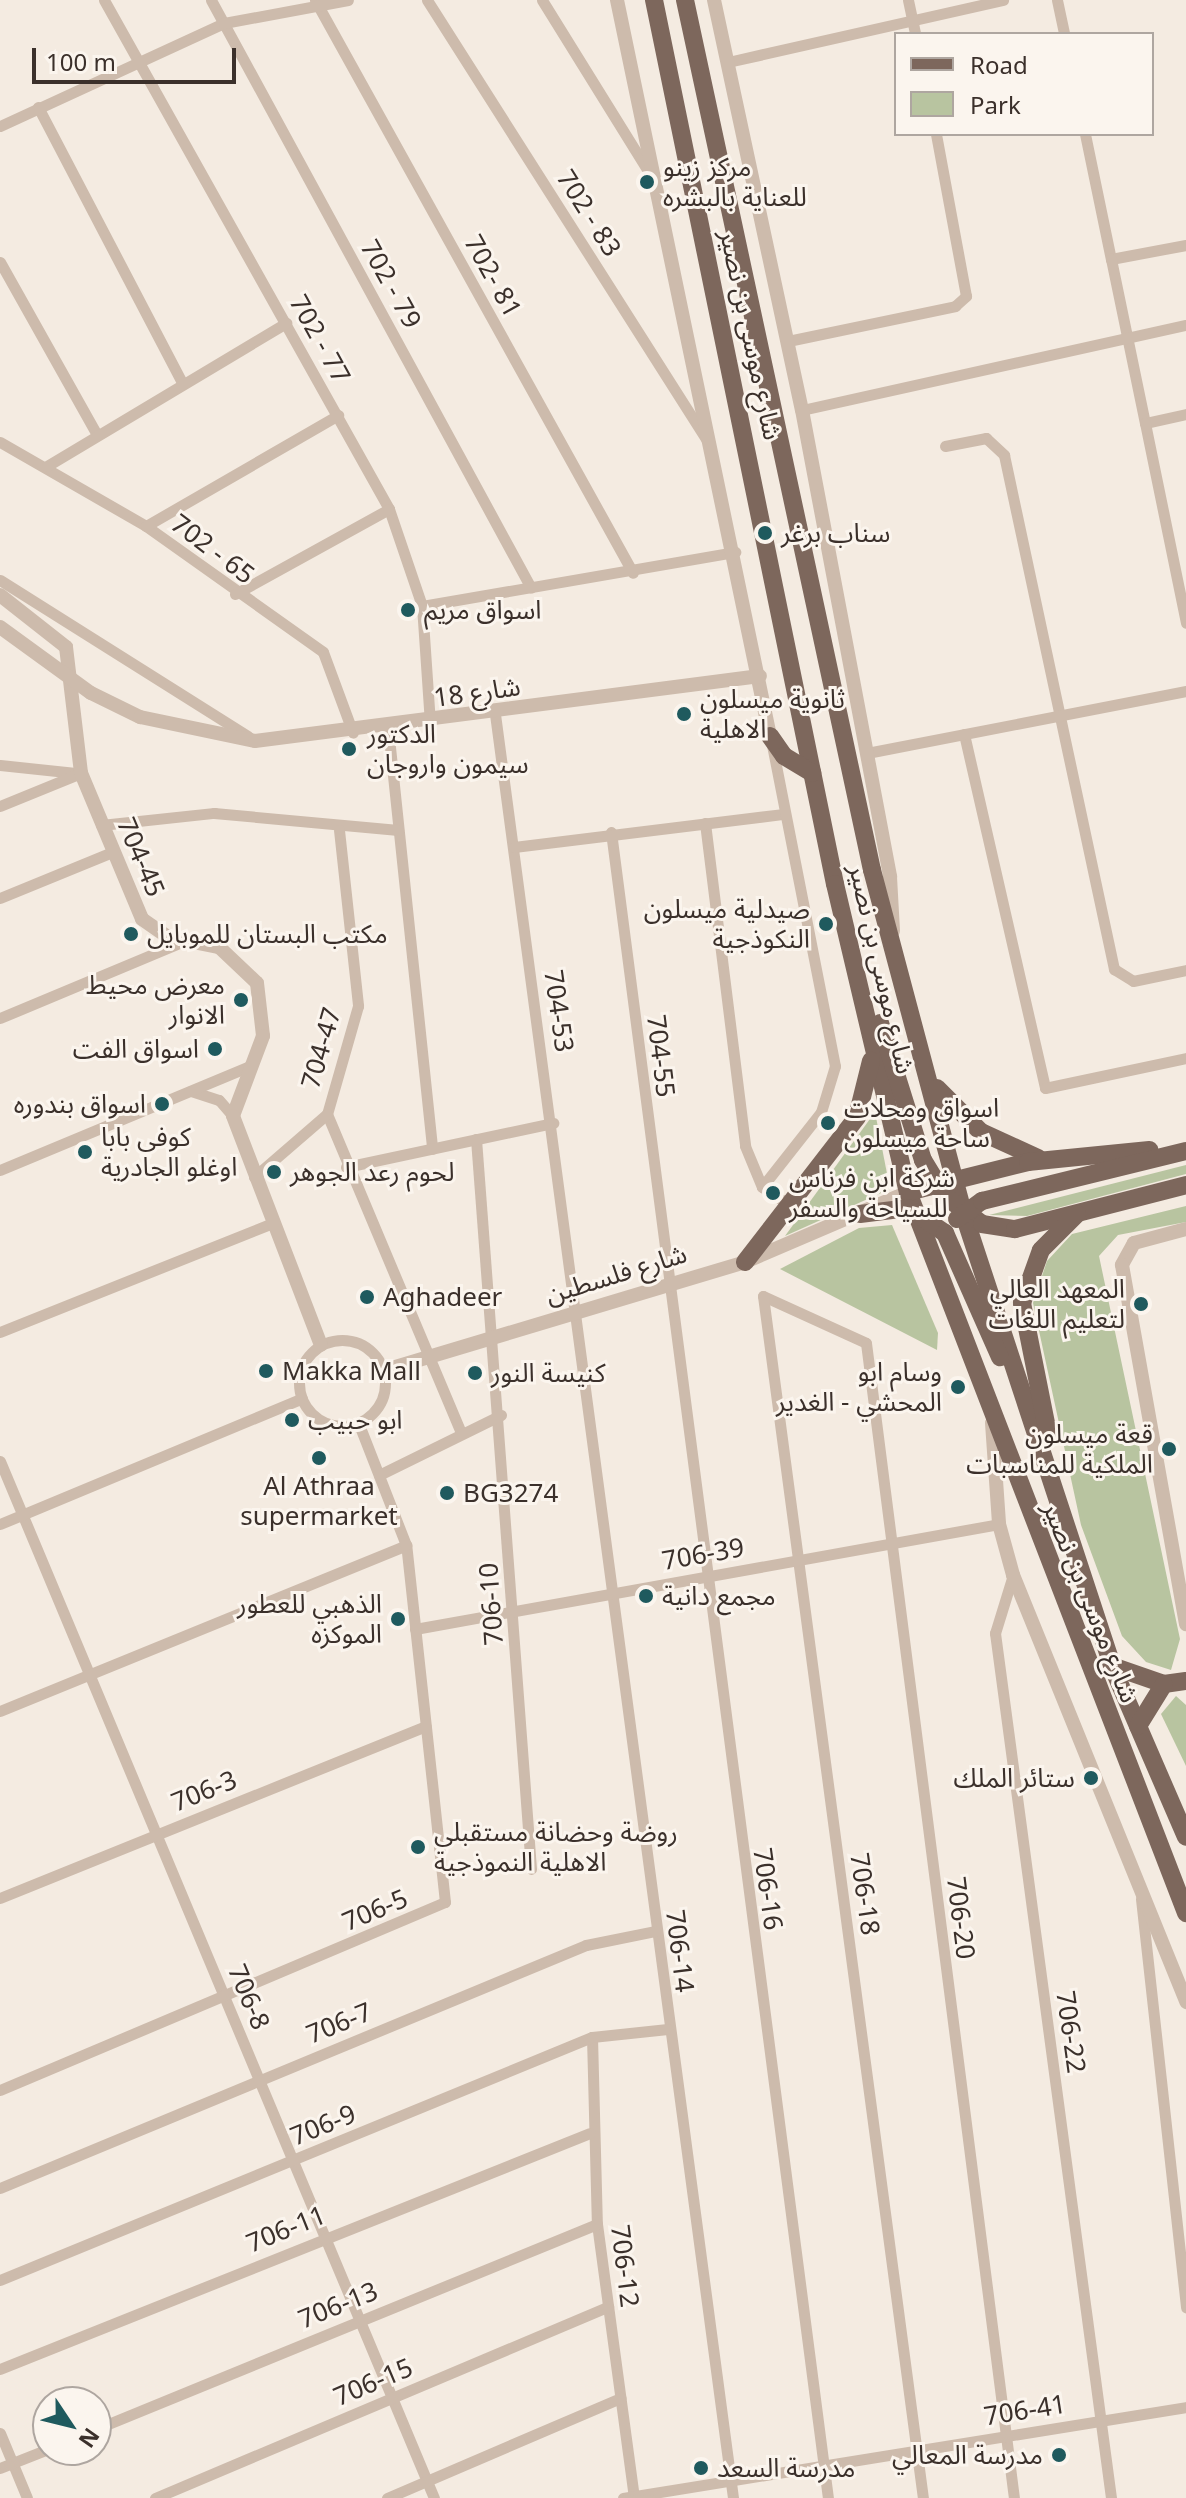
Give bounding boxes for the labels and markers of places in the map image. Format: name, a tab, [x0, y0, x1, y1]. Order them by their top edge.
place label: مركز زينو للعناية بالبشره	[663, 151, 807, 212]
marker: مركز زينو للعناية بالبشره	[638, 173, 656, 191]
place label: سناب برغر	[781, 517, 890, 549]
marker: سناب برغر	[756, 524, 774, 542]
place label: اسواق مريم	[424, 594, 541, 626]
marker: اسواق مريم	[399, 601, 417, 619]
place label: ثانوية ميسلون الاهلية	[700, 683, 845, 744]
marker: ثانوية ميسلون الاهلية	[675, 705, 693, 723]
place label: الدكتور سيمون واروجان	[367, 718, 529, 780]
marker: الدكتور سيمون واروجان	[338, 738, 360, 760]
place label: صيدلية ميسلون النكوذجية	[644, 893, 810, 954]
marker: صيدلية ميسلون النكوذجية	[817, 915, 835, 933]
place label: مكتب البستان للموبايل	[147, 918, 388, 950]
marker: مكتب البستان للموبايل	[122, 925, 140, 943]
place label: معرض محيط الانوار	[86, 969, 225, 1030]
marker: معرض محيط الانوار	[232, 991, 250, 1009]
place label: اسواق الفت	[73, 1033, 199, 1065]
marker: اسواق الفت	[206, 1040, 224, 1058]
place label: اسواق بندوره	[14, 1088, 146, 1120]
place label: اسواق ومحلات ساحة ميسلون	[844, 1092, 999, 1154]
marker: اسواق بندوره	[153, 1095, 171, 1113]
marker: اسواق ومحلات ساحة ميسلون	[819, 1114, 837, 1132]
place label: كوفي بابا اوغلو الجادرية	[101, 1121, 237, 1182]
marker: كوفي بابا اوغلو الجادرية	[76, 1143, 94, 1161]
place label: لحوم رعد الجوهر	[290, 1156, 455, 1188]
place label: شركة ابن فرناس للسياحة والسفر	[789, 1162, 955, 1224]
marker: لحوم رعد الجوهر	[265, 1163, 283, 1181]
marker: شركة ابن فرناس للسياحة والسفر	[764, 1184, 782, 1202]
place label: المعهد العالي لتعليم اللغات	[988, 1273, 1125, 1334]
place label: Aghadeer	[383, 1281, 502, 1313]
marker: Aghadeer	[358, 1288, 376, 1306]
marker: المعهد العالي لتعليم اللغات	[1132, 1295, 1150, 1313]
place label: Makka Mall	[282, 1355, 421, 1387]
place label: وسام ابو المحشي - الغدير	[776, 1356, 942, 1418]
place label: كنيسة النور	[491, 1357, 606, 1389]
marker: Makka Mall	[257, 1362, 275, 1380]
marker: كنيسة النور	[466, 1364, 484, 1382]
marker: وسام ابو المحشي - الغدير	[949, 1378, 967, 1396]
place label: ابو حبيب	[308, 1404, 403, 1436]
marker: ابو حبيب	[283, 1411, 301, 1429]
place label: قعة ميسلون الملكية للمناسبات	[966, 1418, 1153, 1480]
marker: قعة ميسلون الملكية للمناسبات	[1160, 1440, 1178, 1458]
marker: Al Athraa supermarket	[310, 1449, 328, 1467]
place label: Al Athraa supermarket	[240, 1470, 398, 1532]
place label: BG3274	[463, 1477, 558, 1509]
marker: BG3274	[438, 1484, 456, 1502]
place label: مجمع دانية	[662, 1580, 776, 1612]
marker: مجمع دانية	[637, 1587, 655, 1605]
place label: الذهبي للعطور الموكزه	[237, 1588, 382, 1650]
marker: الذهبي للعطور الموكزه	[389, 1610, 407, 1628]
place label: ستائر الملك	[954, 1762, 1075, 1794]
marker: ستائر الملك	[1082, 1769, 1100, 1787]
place label: روضة وحضانة مستقبلي الاهلية النموذجية	[434, 1816, 678, 1878]
marker: روضة وحضانة مستقبلي الاهلية النموذجية	[409, 1838, 427, 1856]
place label: مدرسة المعالي	[892, 2439, 1043, 2471]
marker: مدرسة المعالي	[1050, 2446, 1068, 2464]
place label: مدرسة السعد	[717, 2452, 855, 2484]
marker: مدرسة السعد	[692, 2459, 710, 2477]

